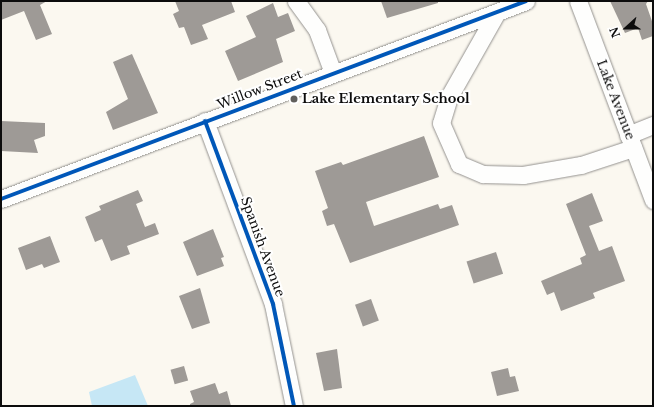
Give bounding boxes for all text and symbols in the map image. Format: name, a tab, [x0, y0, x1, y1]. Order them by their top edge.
north arrow	[606, 8, 646, 48]
text: N	[606, 25, 623, 40]
street label: Lake Avenue	[593, 58, 637, 142]
street label: Willow Street	[215, 67, 305, 113]
place label: Lake Elementary School	[302, 91, 470, 107]
marker: Lake Elementary School	[289, 94, 299, 104]
street label: Spanish Avenue	[237, 195, 287, 299]

